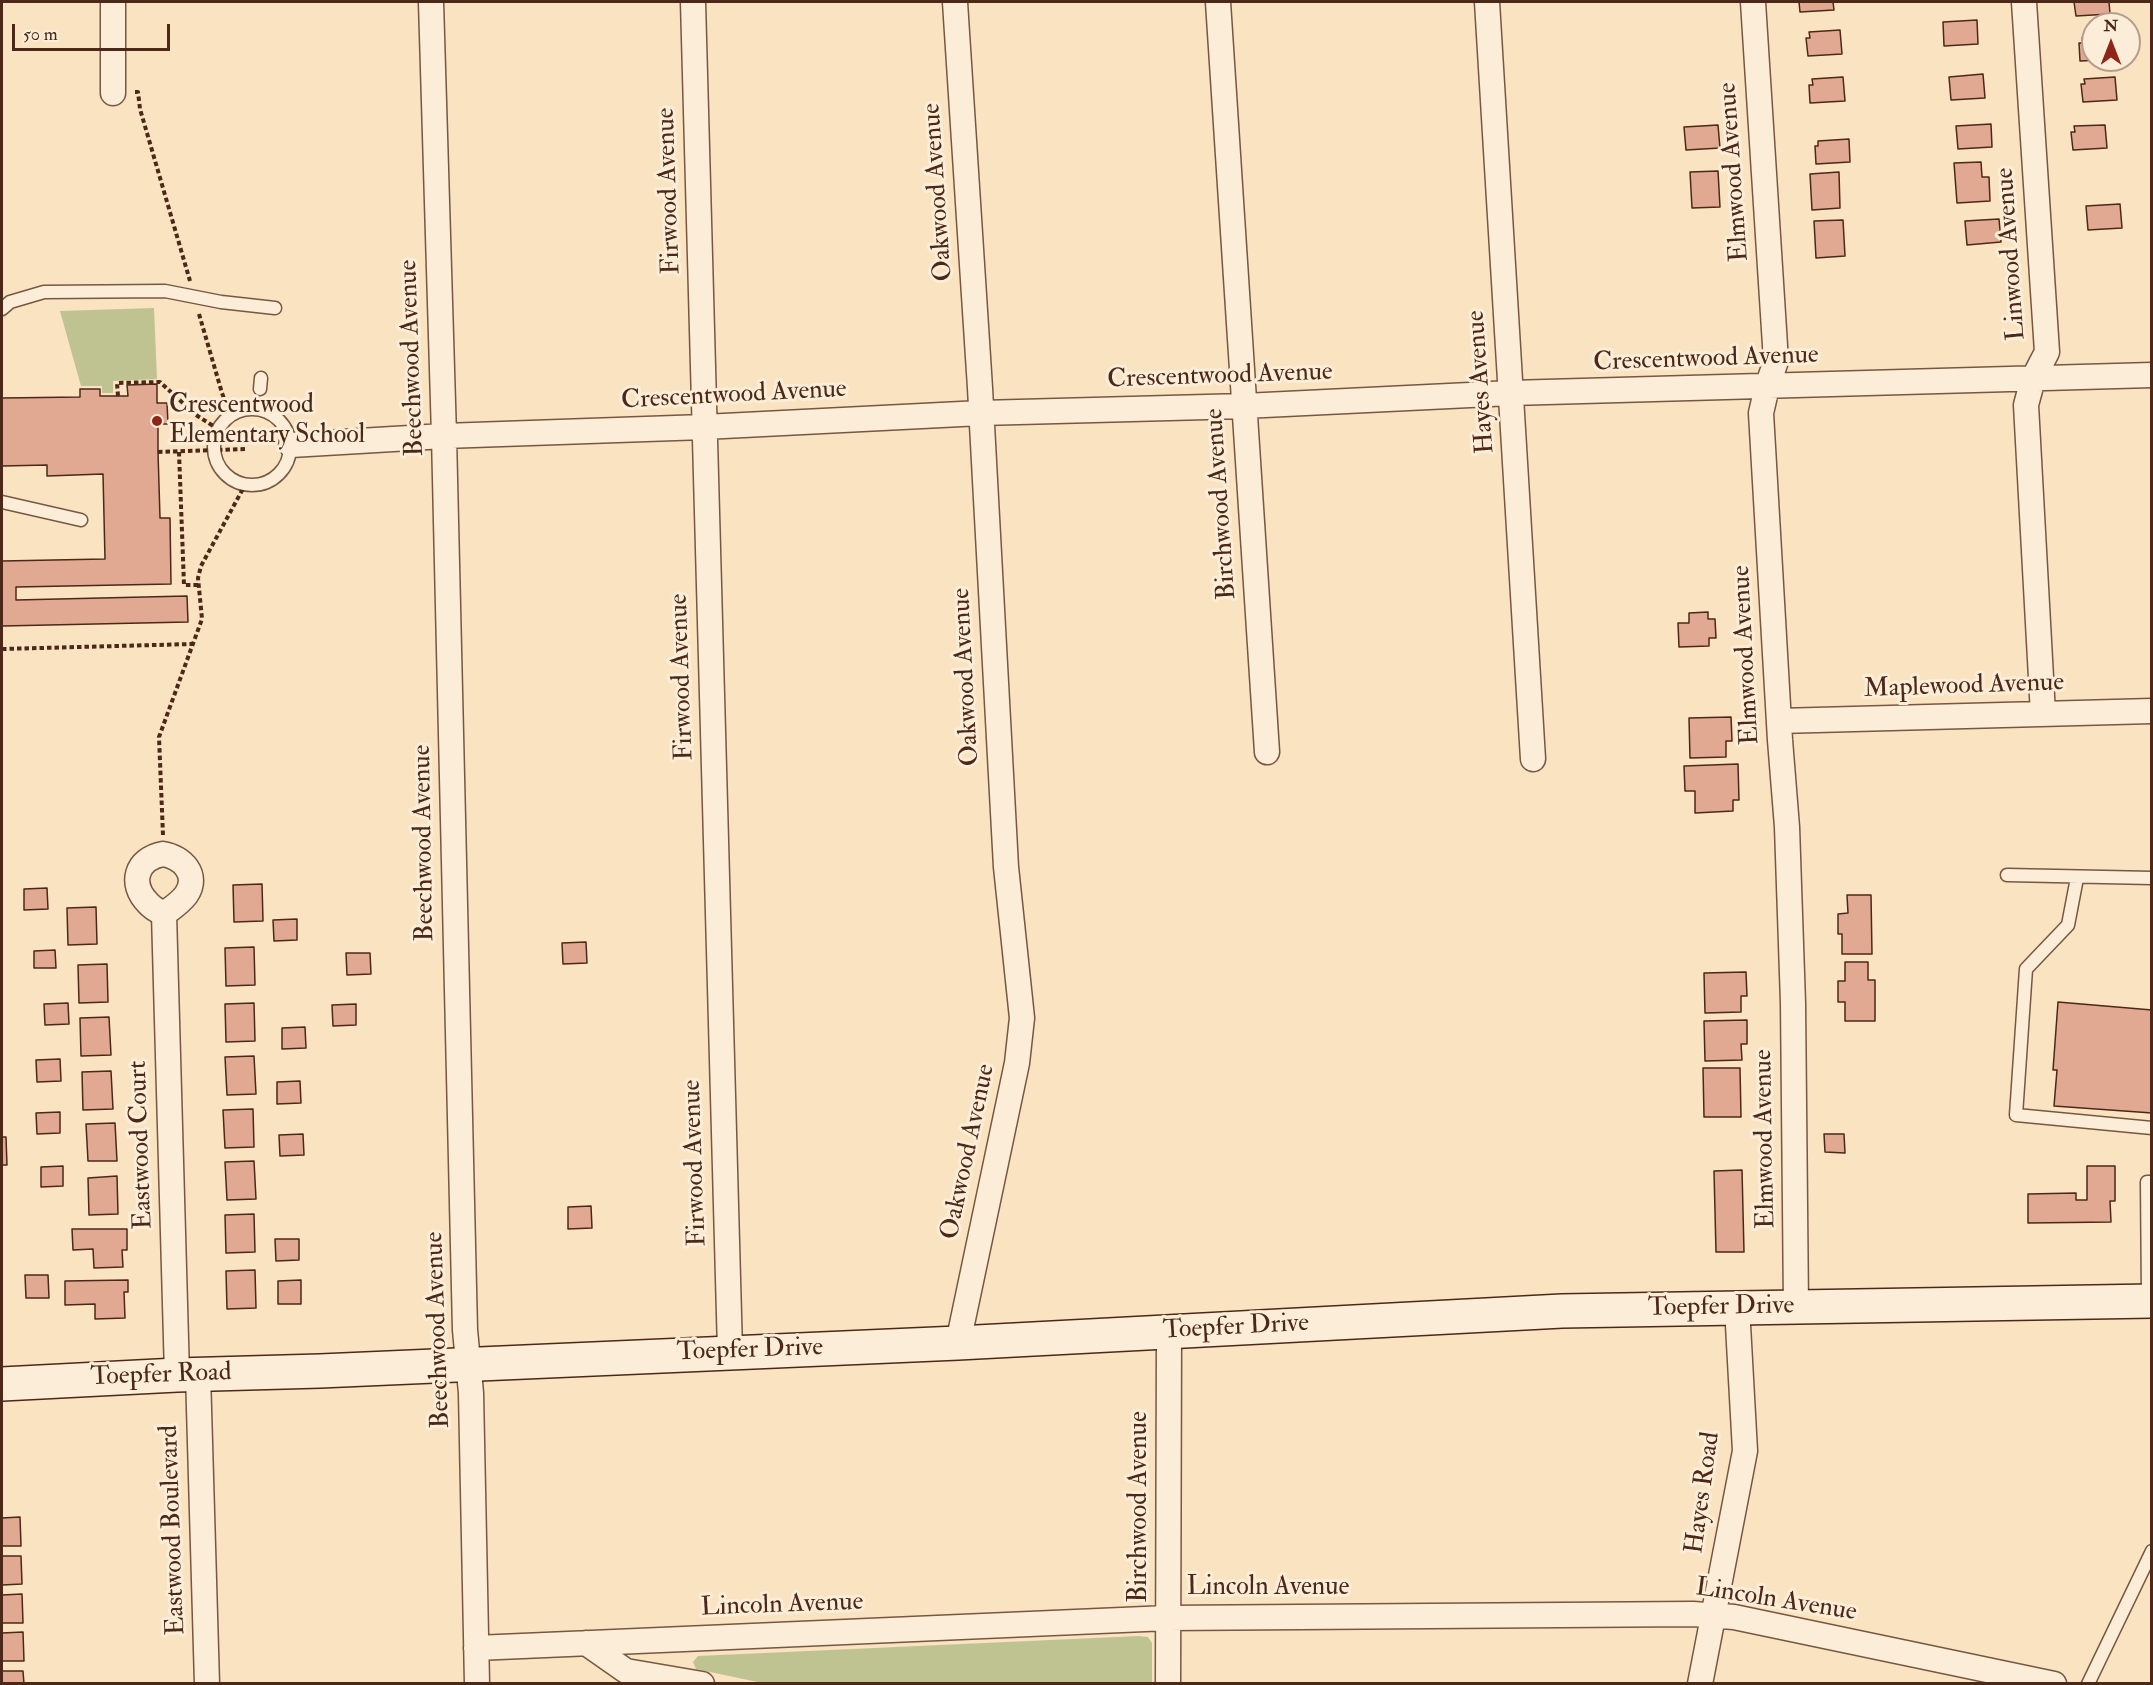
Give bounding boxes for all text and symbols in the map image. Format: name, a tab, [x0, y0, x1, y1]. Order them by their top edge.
scale bar	[15, 12, 172, 50]
north arrow	[2081, 12, 2141, 72]
text: N	[2104, 16, 2118, 36]
text: 50 m	[23, 23, 58, 46]
street label: Elmwood Avenue	[1713, 81, 1757, 263]
street label: Oakwood Avenue	[917, 102, 961, 282]
street label: Firwood Avenue	[651, 107, 689, 275]
street label: Linwood Avenue	[1990, 166, 2034, 342]
street label: Beechwood Avenue	[394, 259, 432, 457]
street label: Hayes Avenue	[1461, 309, 1503, 455]
street label: Crescentwood Avenue	[1593, 340, 1819, 380]
street label: Crescentwood Avenue	[1107, 357, 1333, 397]
street label: Crescentwood Avenue	[621, 375, 847, 417]
place label: Crescentwood Elementary School	[169, 390, 365, 452]
street label: Birchwood Avenue	[1200, 407, 1244, 601]
marker: Crescentwood Elementary School	[150, 414, 164, 428]
street label: Elmwood Avenue	[1727, 564, 1767, 746]
street label: Oakwood Avenue	[947, 587, 987, 767]
street label: Firwood Avenue	[664, 593, 702, 761]
street label: Maplewood Avenue	[1863, 668, 2065, 706]
street label: Beechwood Avenue	[408, 744, 442, 942]
street label: Elmwood Avenue	[1749, 1049, 1783, 1229]
street label: Eastwood Court	[123, 1060, 161, 1230]
street label: Oakwood Avenue	[935, 1061, 1003, 1243]
street label: Firwood Avenue	[677, 1079, 715, 1247]
street label: Beechwood Avenue	[420, 1231, 458, 1429]
street label: Toepfer Drive	[1648, 1291, 1794, 1325]
street label: Toepfer Drive	[1162, 1309, 1310, 1347]
street label: Toepfer Drive	[676, 1333, 824, 1369]
street label: Toepfer Road	[90, 1358, 232, 1394]
street label: Birchwood Avenue	[1124, 1411, 1156, 1603]
street label: Eastwood Boulevard	[155, 1424, 193, 1636]
street label: Hayes Road	[1680, 1430, 1728, 1556]
street label: Lincoln Avenue	[1187, 1572, 1349, 1604]
street label: Lincoln Avenue	[1693, 1573, 1859, 1629]
street label: Lincoln Avenue	[700, 1588, 864, 1624]

